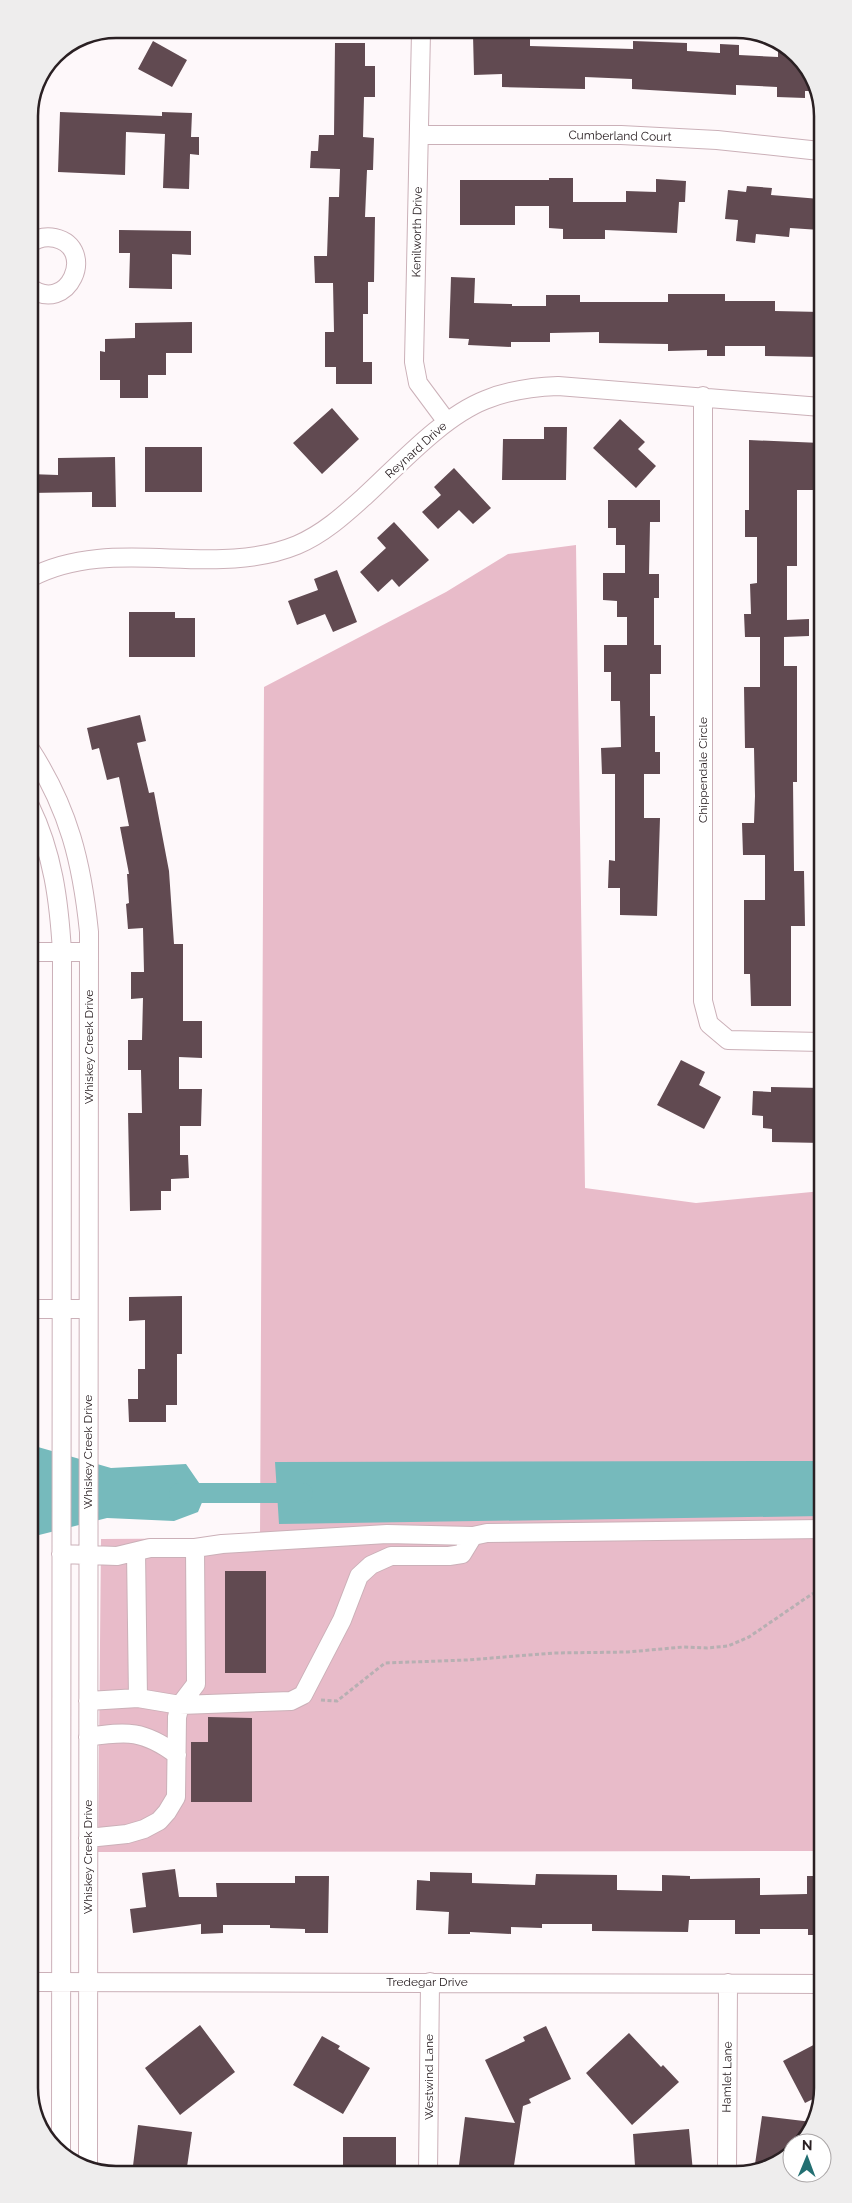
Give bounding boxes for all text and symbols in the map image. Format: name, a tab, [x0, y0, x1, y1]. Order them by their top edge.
street label: Cumberland Court	[568, 128, 672, 144]
street label: Kenilworth Drive	[409, 187, 425, 277]
street label: Reynard Drive	[382, 419, 450, 481]
street label: Chippendale Circle	[696, 717, 710, 823]
street label: Whiskey Creek Drive	[82, 990, 96, 1104]
street label: Whiskey Creek Drive	[81, 1395, 95, 1509]
street label: Whiskey Creek Drive	[81, 1800, 95, 1914]
street label: Tredegar Drive	[386, 1975, 468, 1989]
street label: Westwind Lane	[422, 2034, 436, 2120]
street label: Hamlet Lane	[719, 2041, 735, 2113]
north arrow	[782, 2133, 832, 2183]
text: N	[802, 2137, 813, 2153]

